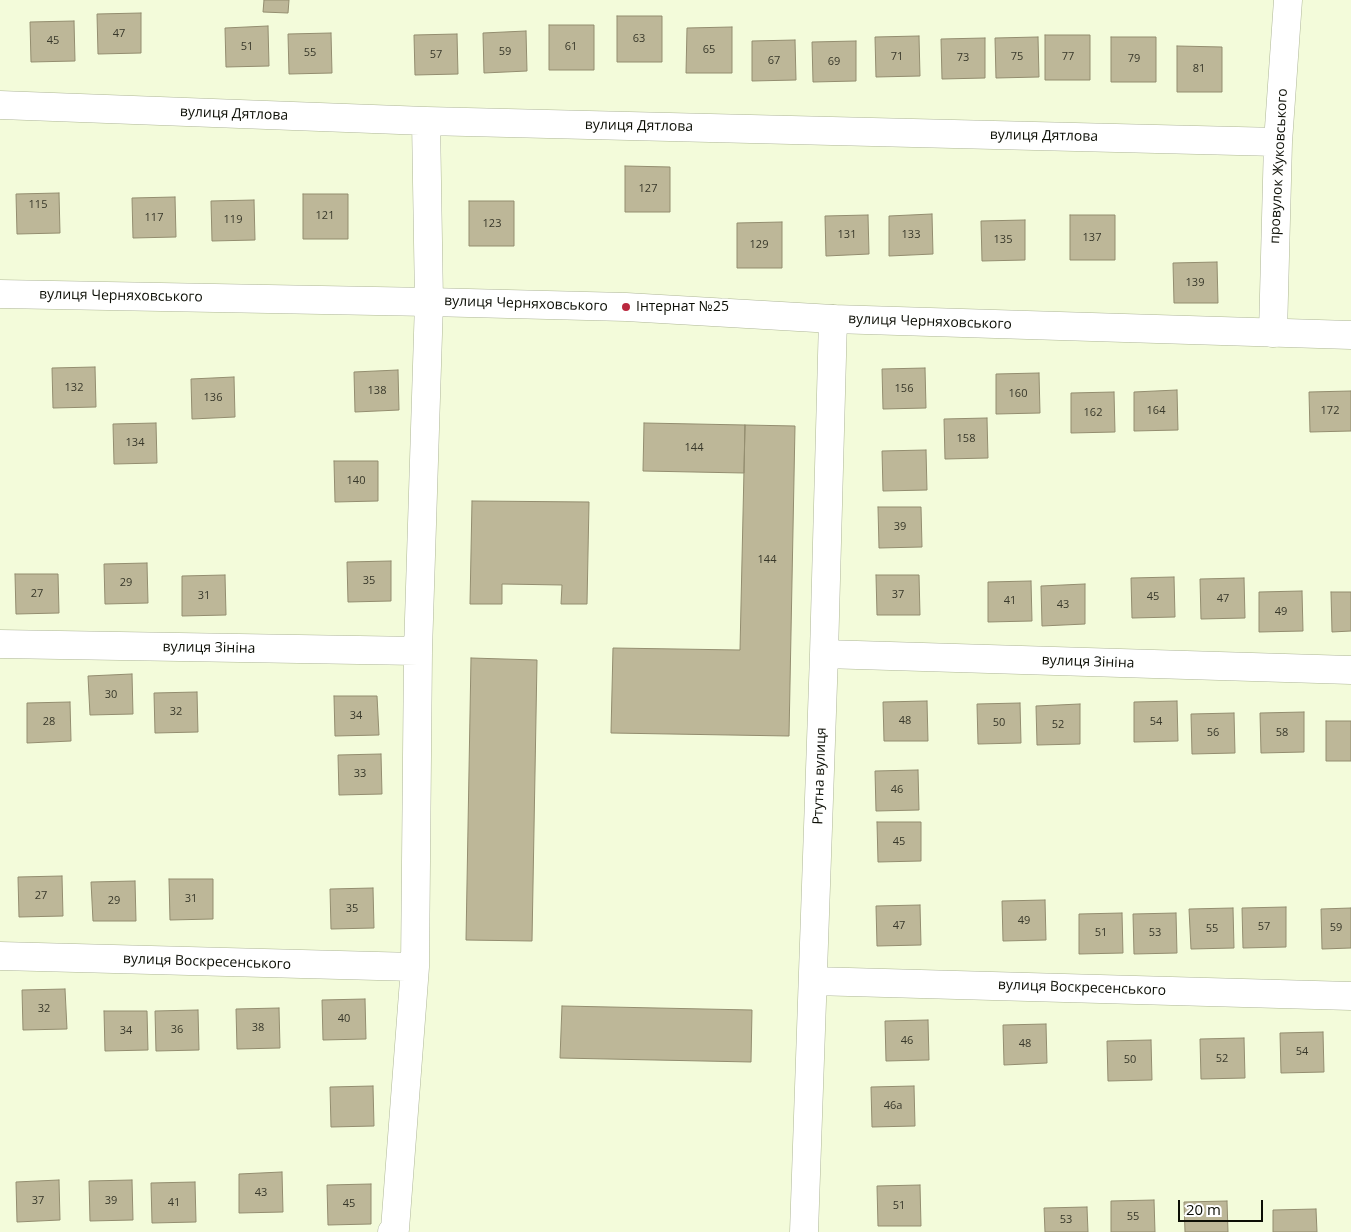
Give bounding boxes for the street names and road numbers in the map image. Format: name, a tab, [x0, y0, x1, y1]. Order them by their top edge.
street label: провулок Жуковського	[1267, 88, 1291, 244]
street label: вулиця Дятлова	[180, 104, 288, 124]
street label: вулиця Дятлова	[585, 117, 693, 135]
street label: вулиця Дятлова	[990, 127, 1098, 145]
street label: вулиця Черняховського	[39, 286, 203, 306]
street label: вулиця Черняховського	[444, 293, 608, 315]
street label: вулиця Черняховського	[848, 311, 1012, 333]
street label: вулиця Зініна	[162, 639, 256, 657]
street label: вулиця Зініна	[1041, 652, 1135, 672]
street label: Ртутна вулиця	[810, 727, 830, 825]
street label: вулиця Воскресенського	[123, 951, 291, 973]
street label: вулиця Воскресенського	[998, 977, 1166, 999]

